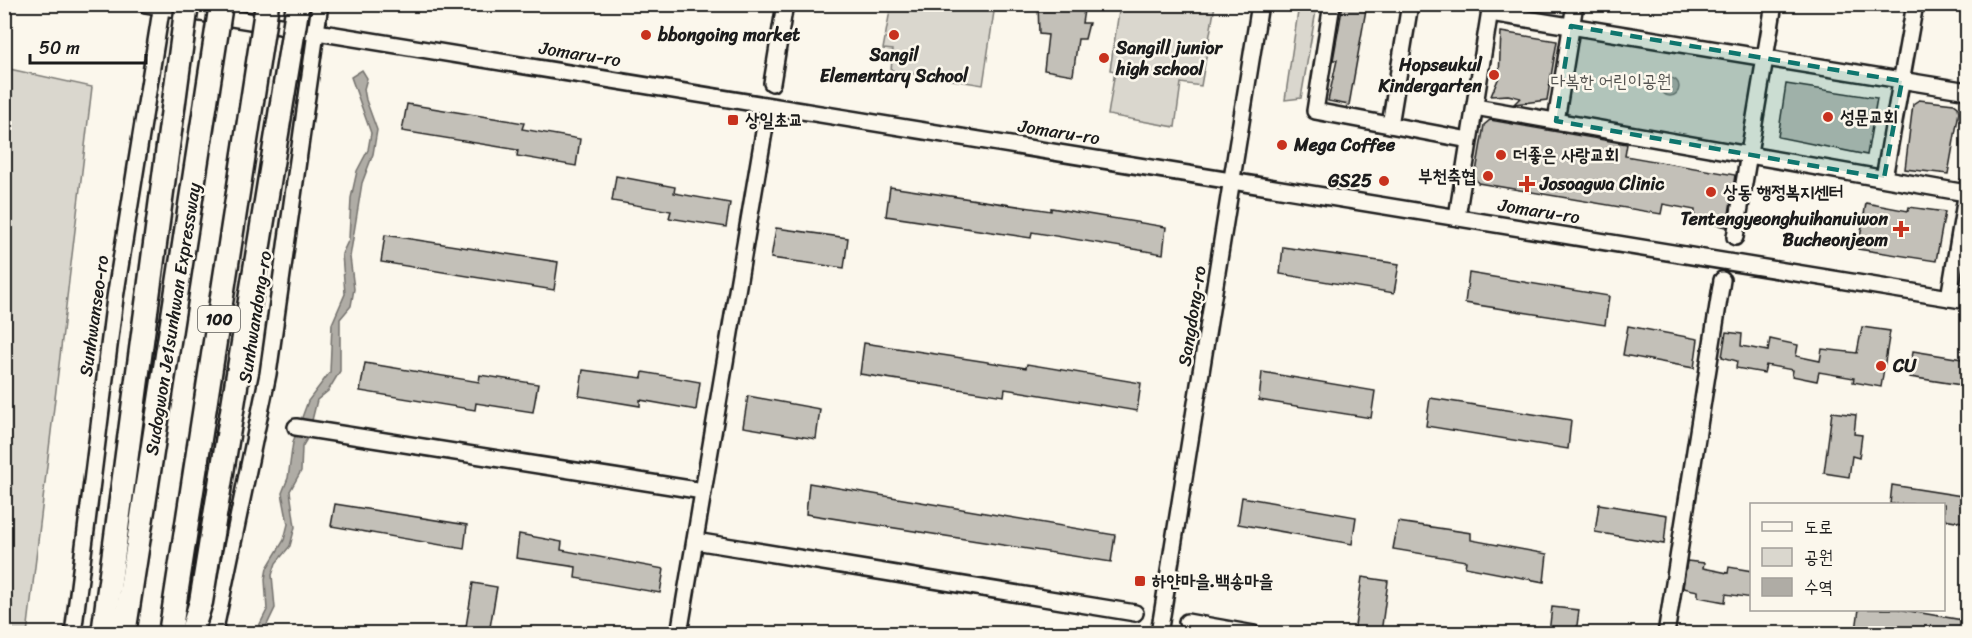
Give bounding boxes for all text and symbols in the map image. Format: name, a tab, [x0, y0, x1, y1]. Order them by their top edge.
place label: bbongoing market	[657, 19, 800, 51]
scale bar	[30, 27, 146, 65]
marker: bbongoing market	[639, 28, 653, 42]
marker: Sangil Elementary School	[887, 28, 901, 42]
text: 50 m	[39, 32, 80, 64]
street label: Jomaru-ro	[536, 32, 623, 76]
place label: Sangill junior high school	[1115, 32, 1223, 85]
place label: Sangil Elementary School	[820, 39, 969, 92]
place label: Hopseukul Kindergarten	[1378, 49, 1483, 102]
marker: Sangill junior high school	[1097, 51, 1111, 65]
park label: 다복한 어린이공원	[1551, 65, 1671, 97]
marker: Hopseukul Kindergarten	[1487, 68, 1501, 82]
place label: 성문교회	[1840, 101, 1898, 133]
place label: 상일초교	[745, 104, 803, 136]
street label: Jomaru-ro	[1015, 110, 1102, 154]
marker: 성문교회	[1821, 110, 1835, 124]
marker: 상일초교	[726, 113, 740, 127]
place label: Mega Coffee	[1293, 129, 1396, 161]
marker: Mega Coffee	[1275, 138, 1289, 152]
place label: 더좋은 사랑교회	[1513, 139, 1619, 171]
marker: 더좋은 사랑교회	[1494, 148, 1508, 162]
place label: 부천축협	[1418, 160, 1476, 192]
place label: GS25	[1327, 165, 1372, 197]
place label: Josoagwa Clinic	[1539, 168, 1665, 200]
marker: 부천축협	[1481, 169, 1495, 183]
marker: GS25	[1377, 174, 1391, 188]
marker: Josoagwa Clinic	[1518, 175, 1536, 193]
place label: 상동 행정복지센터	[1723, 176, 1844, 208]
street label: Sudogwon Je1sunhwan Expressway	[136, 180, 210, 458]
marker: 상동 행정복지센터	[1704, 185, 1718, 199]
street label: Jomaru-ro	[1495, 189, 1582, 233]
place label: Tentengyeonghuihanuiwon Bucheonjeom	[1680, 203, 1888, 256]
marker: Tentengyeonghuihanuiwon Bucheonjeom	[1892, 220, 1910, 238]
street label: Sunhwandong-ro	[229, 249, 281, 385]
street label: Sunhwanseo-ro	[70, 253, 118, 379]
street label: Sangdong-ro	[1168, 263, 1216, 368]
road number: 100	[198, 306, 240, 332]
place label: CU	[1892, 350, 1917, 382]
marker: CU	[1874, 359, 1888, 373]
legend	[1750, 503, 1945, 611]
text: 도로	[1804, 511, 1833, 543]
text: 공원	[1804, 541, 1833, 573]
place label: 하얀마을.백송마을	[1152, 565, 1273, 597]
text: 수역	[1804, 571, 1833, 603]
marker: 하얀마을.백송마을	[1133, 574, 1147, 588]

